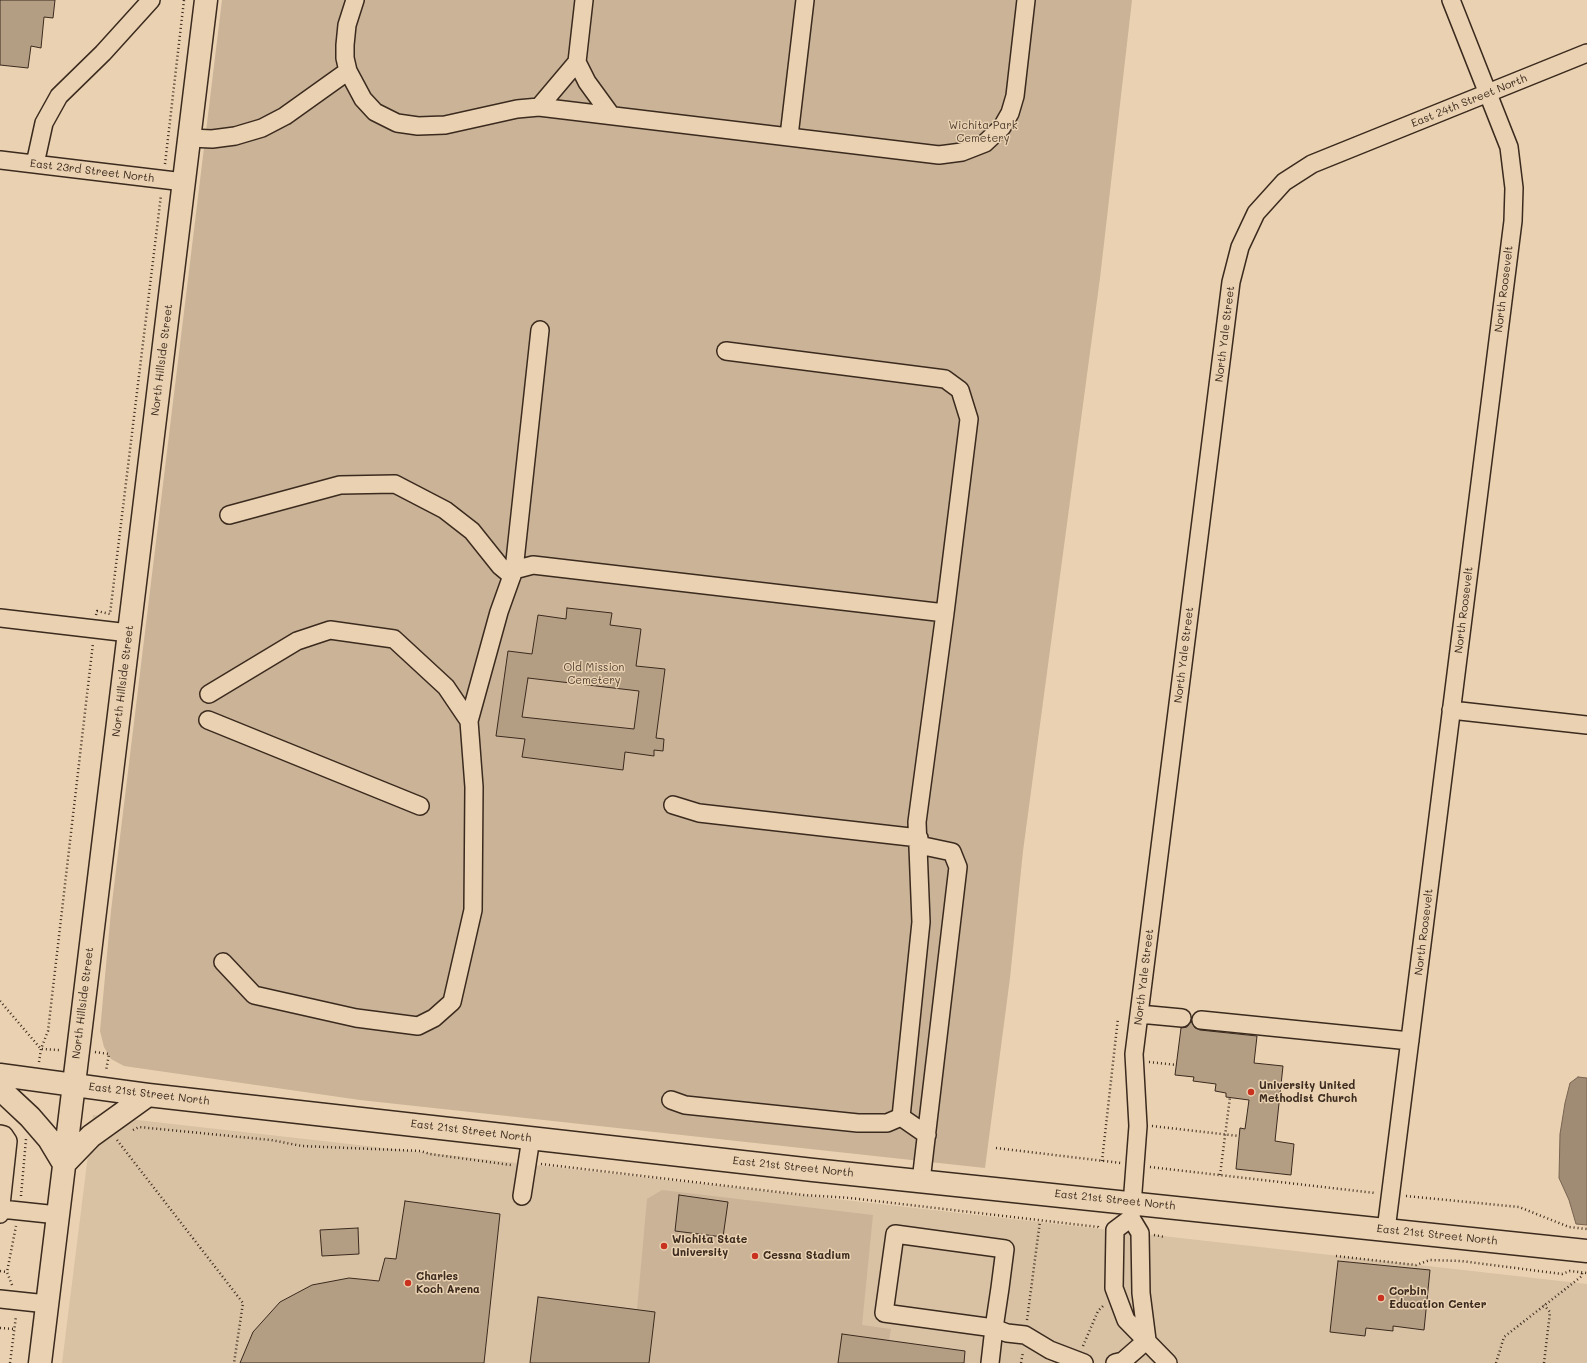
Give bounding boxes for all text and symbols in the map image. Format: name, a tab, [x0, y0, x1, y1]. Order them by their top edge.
street label: East 24th Street North	[1409, 72, 1529, 130]
park label: Wichita Park Cemetery	[948, 119, 1018, 145]
street label: East 23rd Street North	[29, 157, 155, 185]
street label: North Roosevelt	[1492, 245, 1516, 333]
street label: North Yale Street	[1213, 285, 1237, 383]
street label: North Hillside Street	[149, 303, 175, 417]
street label: North Roosevelt	[1452, 566, 1476, 654]
street label: North Yale Street	[1172, 606, 1196, 704]
street label: North Hillside Street	[110, 624, 136, 738]
park label: Old Mission Cemetery	[564, 661, 624, 687]
street label: North Roosevelt	[1412, 888, 1436, 976]
street label: North Yale Street	[1132, 928, 1156, 1026]
street label: North Hillside Street	[70, 946, 96, 1060]
place label: University United Methodist Church	[1259, 1079, 1357, 1105]
street label: East 21st Street North	[88, 1080, 210, 1108]
marker: University United Methodist Church	[1246, 1087, 1256, 1097]
street label: East 21st Street North	[410, 1117, 532, 1145]
street label: East 21st Street North	[732, 1154, 854, 1180]
street label: East 21st Street North	[1054, 1187, 1176, 1213]
street label: East 21st Street North	[1376, 1222, 1498, 1248]
place label: Wichita State University	[672, 1233, 747, 1259]
marker: Wichita State University	[659, 1241, 669, 1251]
place label: Cessna Stadium	[763, 1249, 850, 1263]
marker: Cessna Stadium	[750, 1251, 760, 1261]
place label: Charles Koch Arena	[416, 1270, 480, 1296]
marker: Charles Koch Arena	[403, 1278, 413, 1288]
place label: Corbin Education Center	[1389, 1285, 1486, 1311]
marker: Corbin Education Center	[1376, 1293, 1386, 1303]

